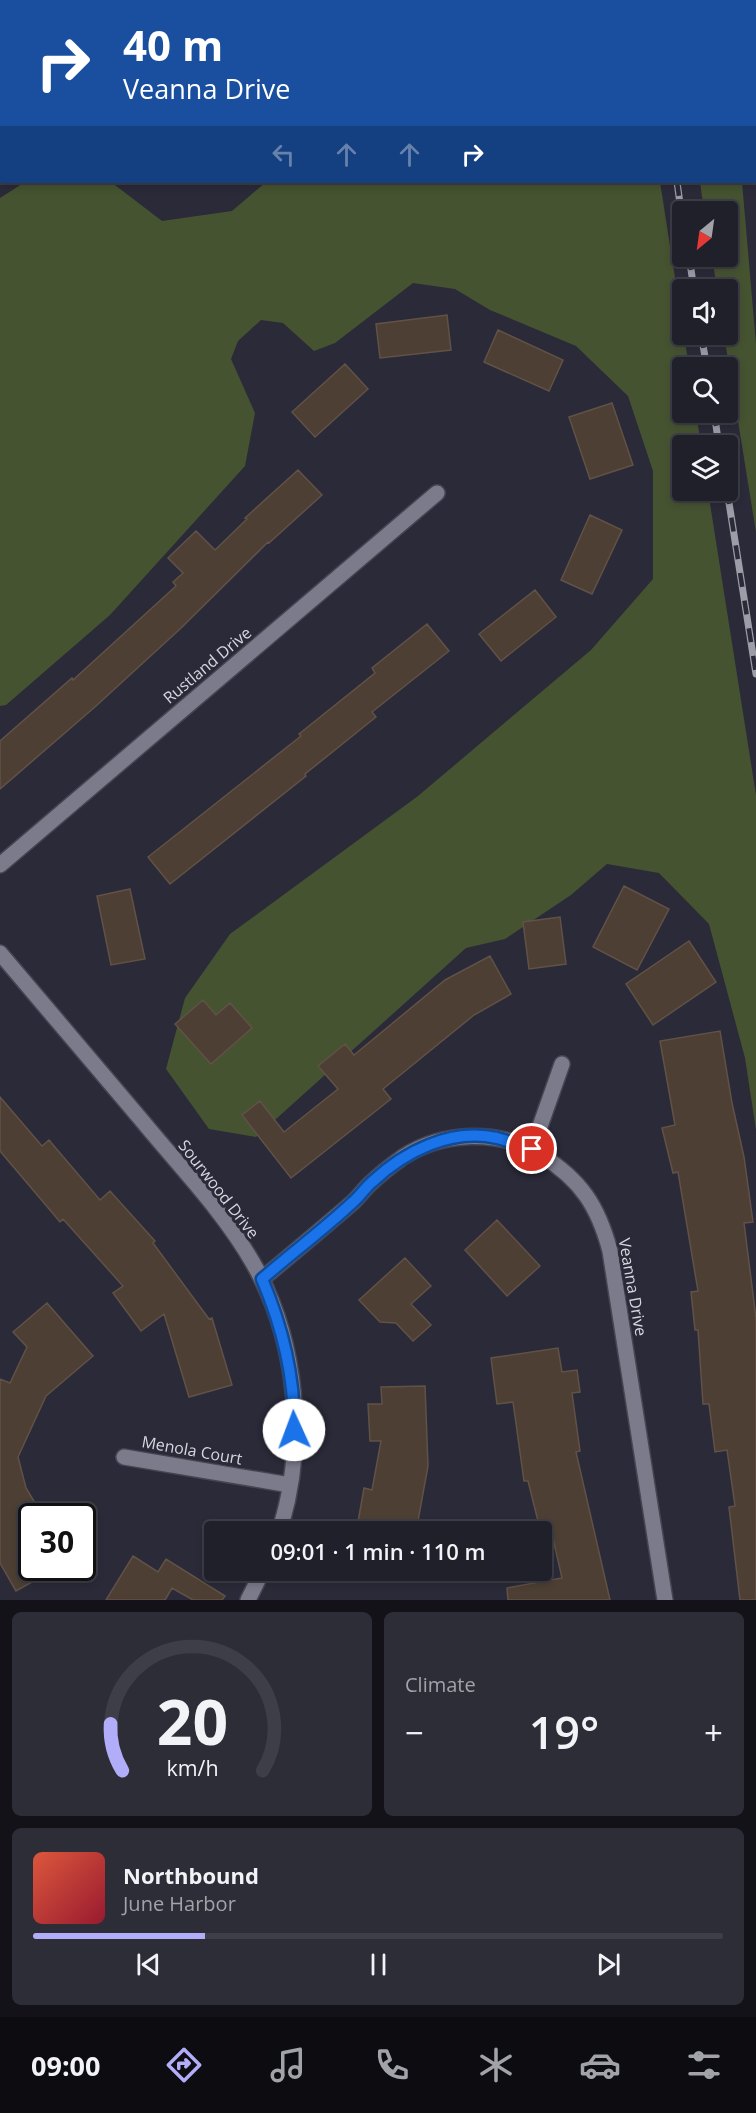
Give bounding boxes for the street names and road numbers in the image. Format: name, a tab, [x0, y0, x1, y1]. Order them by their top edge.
street label: Rustland Drive	[158, 622, 256, 708]
street label: Sourwood Drive	[174, 1135, 264, 1243]
street label: Veanna Drive	[614, 1236, 652, 1338]
street label: Menola Court	[140, 1430, 244, 1470]

